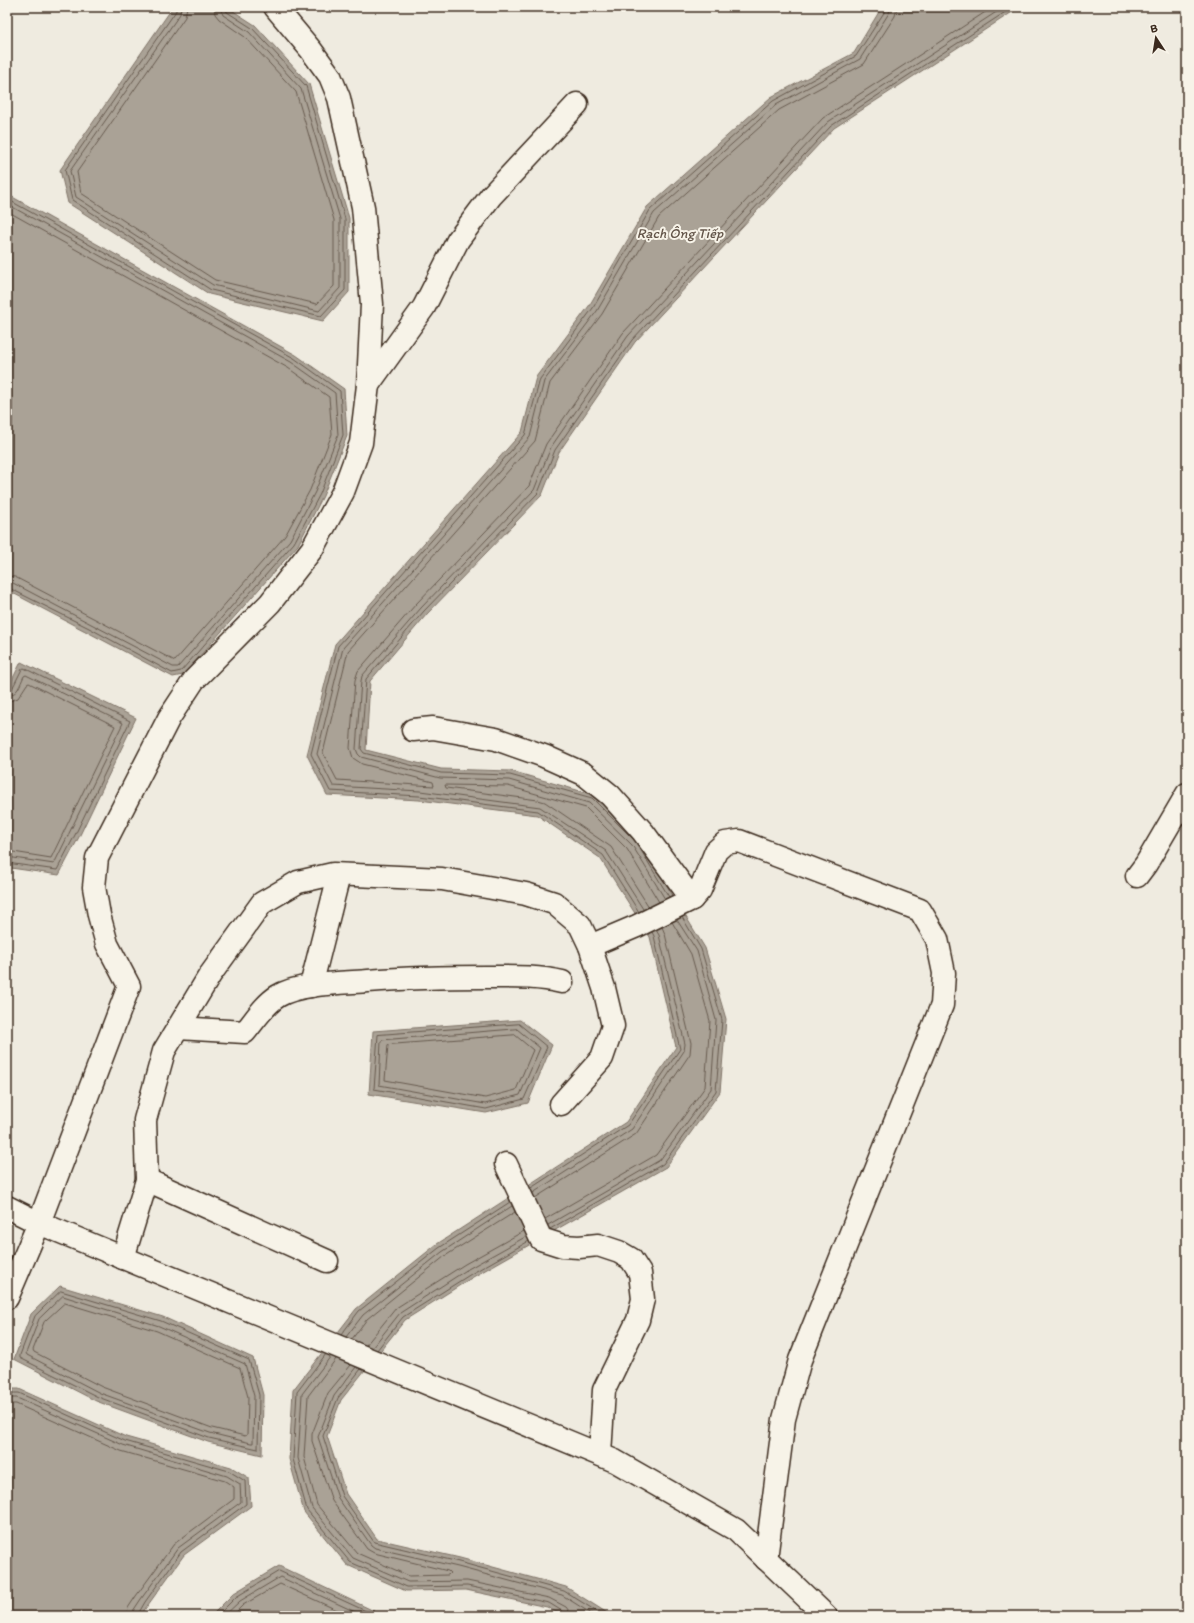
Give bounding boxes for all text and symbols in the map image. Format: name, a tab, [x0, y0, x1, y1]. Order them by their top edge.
north arrow	[1136, 18, 1176, 58]
text: B	[1149, 22, 1159, 36]
water label: Rạch Ông Tiếp	[637, 225, 724, 242]

